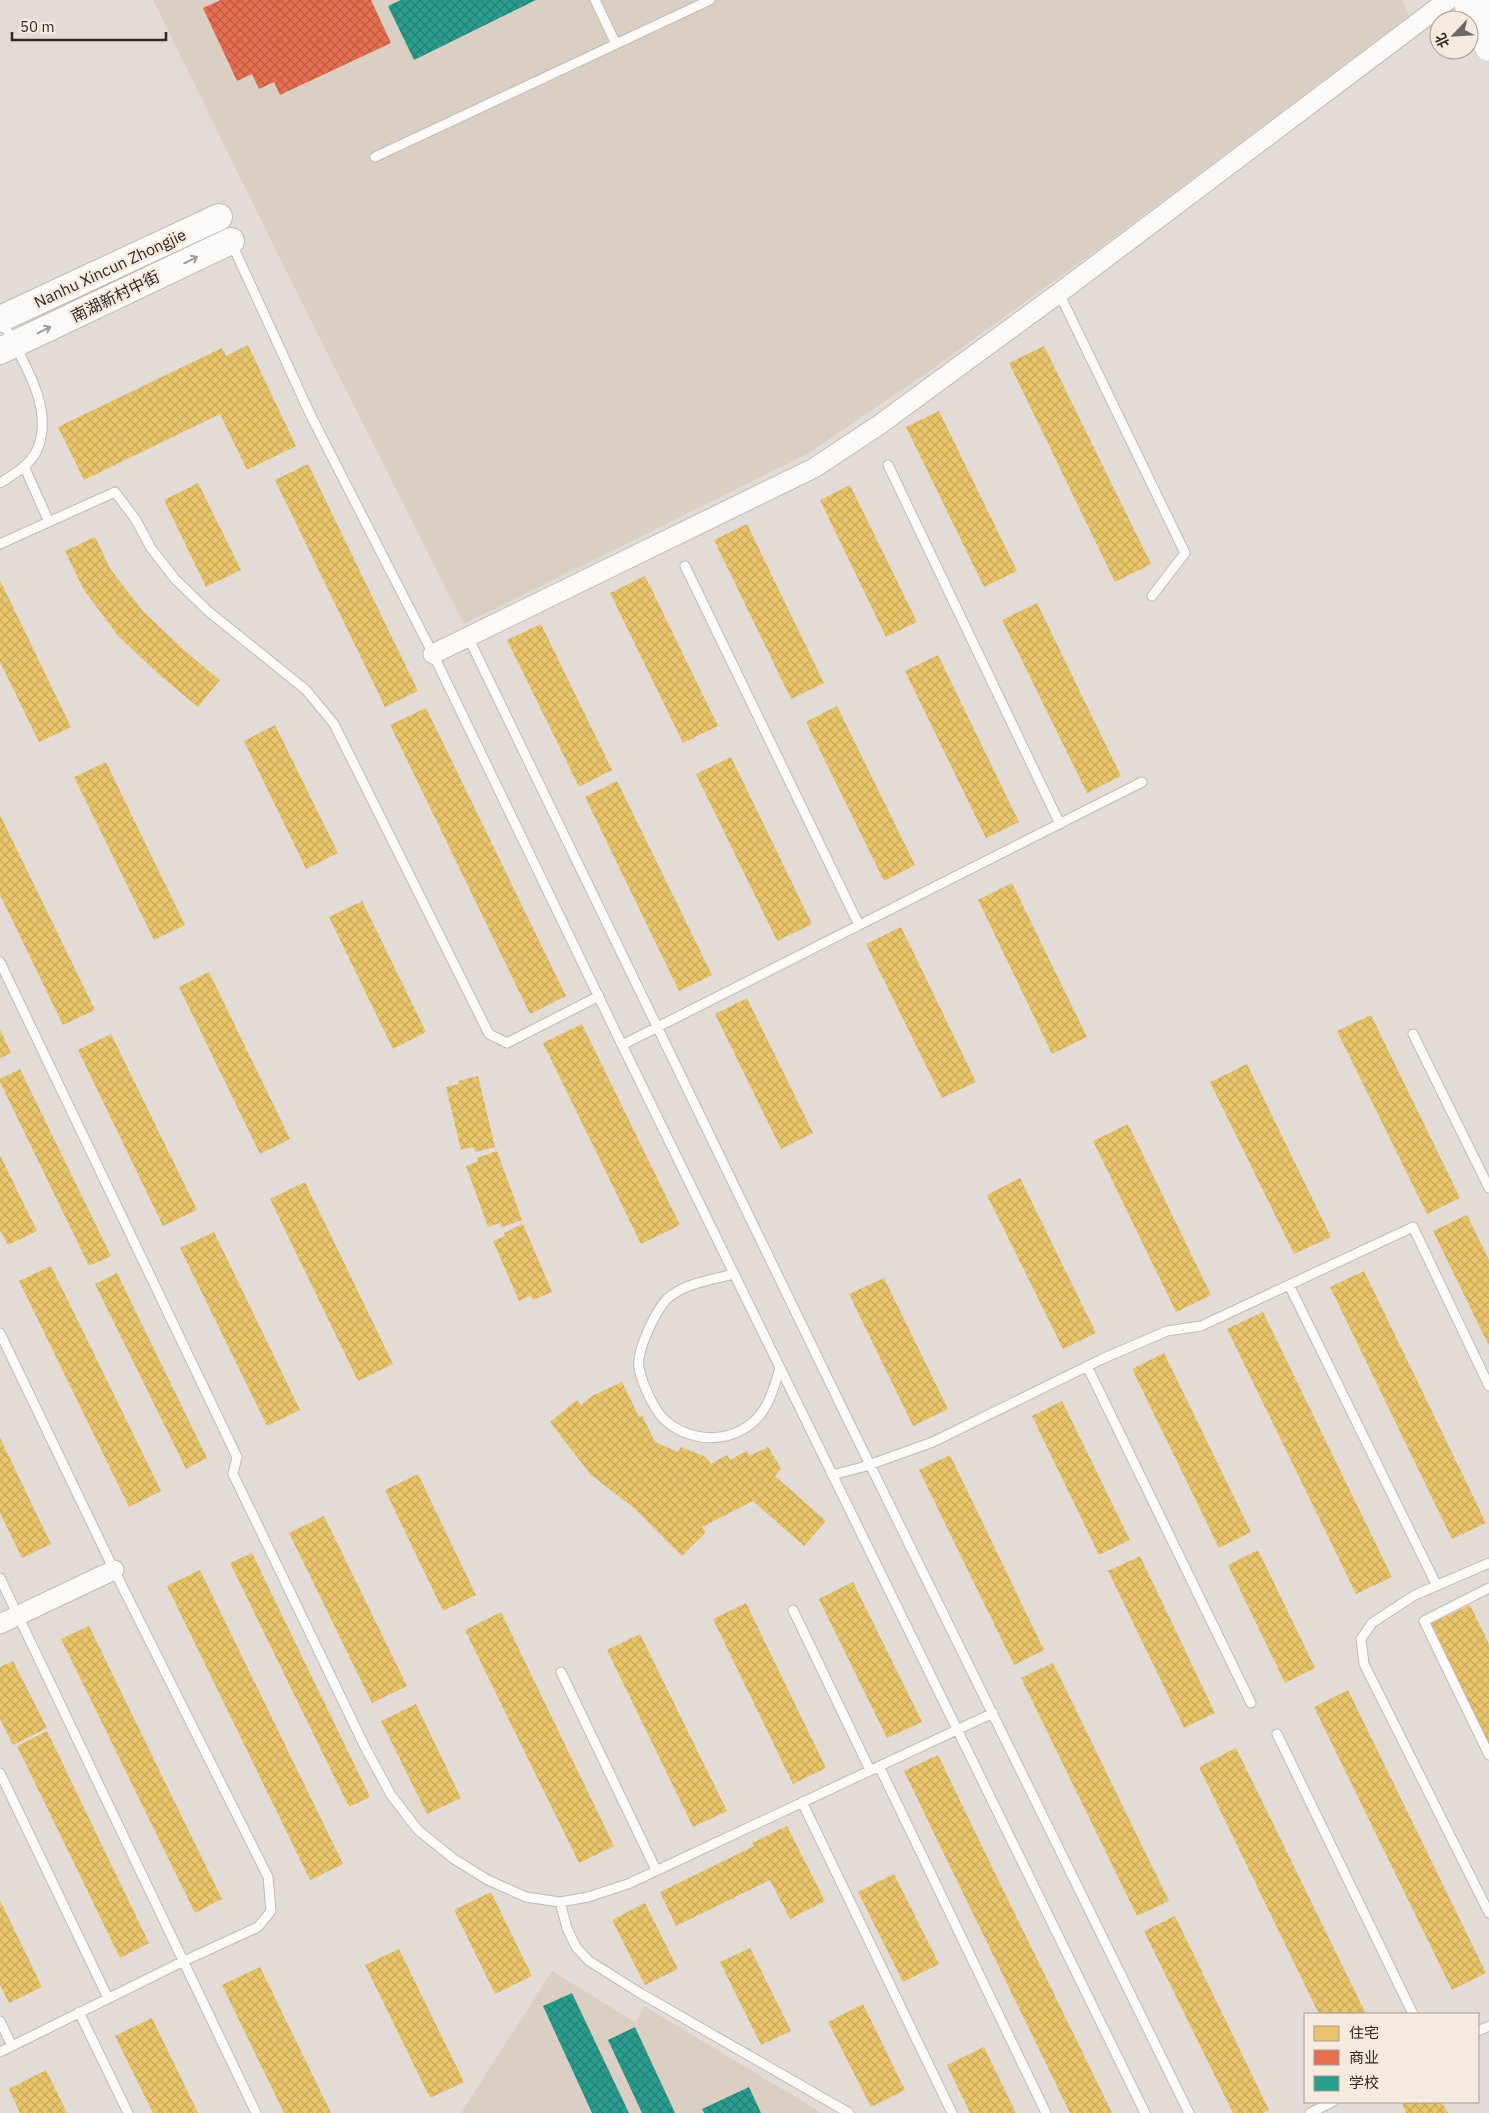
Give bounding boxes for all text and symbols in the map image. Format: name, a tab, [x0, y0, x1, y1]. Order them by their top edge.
scale bar	[12, 10, 166, 42]
north arrow	[1429, 10, 1479, 60]
text: 50 m	[20, 17, 55, 36]
text: 北	[1431, 30, 1453, 51]
street label: Nanhu Xincun Zhongjie	[31, 224, 189, 312]
one-way arrow	[183, 255, 198, 265]
street label: 南湖新村中街	[67, 266, 163, 326]
one-way arrow	[36, 325, 51, 335]
legend	[1304, 2013, 1479, 2103]
text: 住宅	[1349, 2023, 1379, 2042]
text: 商业	[1349, 2048, 1379, 2067]
text: 学校	[1349, 2073, 1379, 2092]

